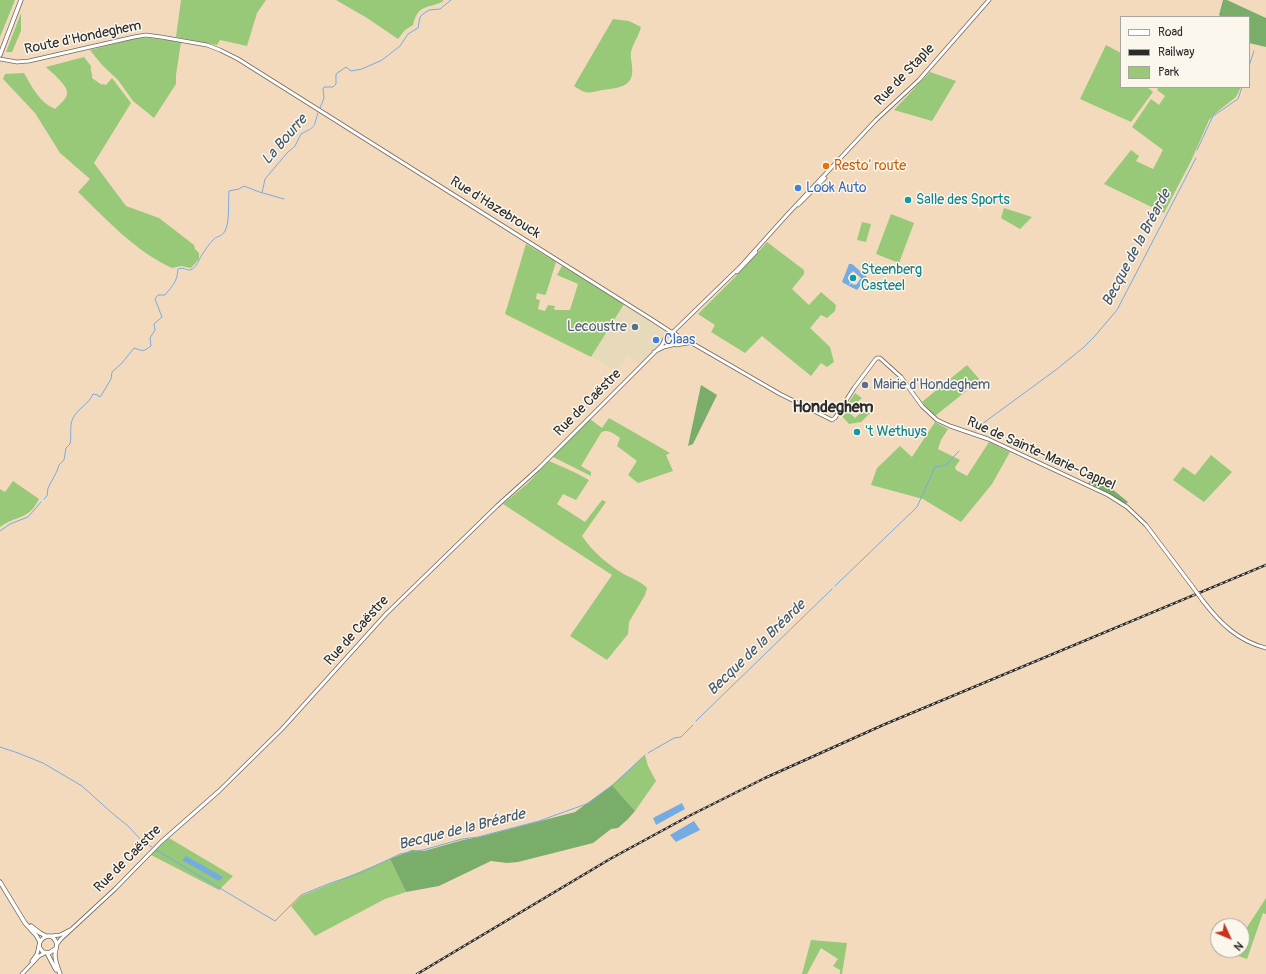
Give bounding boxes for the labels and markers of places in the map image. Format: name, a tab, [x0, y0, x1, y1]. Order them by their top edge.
place label: Resto' route	[834, 158, 906, 174]
marker: Resto' route	[821, 161, 831, 171]
place label: Look Auto	[806, 180, 867, 196]
marker: Look Auto	[793, 183, 803, 193]
place label: Salle des Sports	[916, 192, 1010, 208]
marker: Salle des Sports	[903, 195, 913, 205]
place label: Steenberg Casteel	[861, 262, 922, 294]
marker: Steenberg Casteel	[848, 273, 858, 283]
place label: Lecoustre	[567, 319, 627, 335]
marker: Lecoustre	[630, 322, 640, 332]
place label: Claas	[664, 332, 695, 348]
marker: Claas	[651, 335, 661, 345]
place label: Mairie d'Hondeghem	[873, 377, 990, 393]
marker: Mairie d'Hondeghem	[860, 380, 870, 390]
place label: 't Wethuys	[865, 424, 927, 440]
marker: 't Wethuys	[852, 427, 862, 437]

